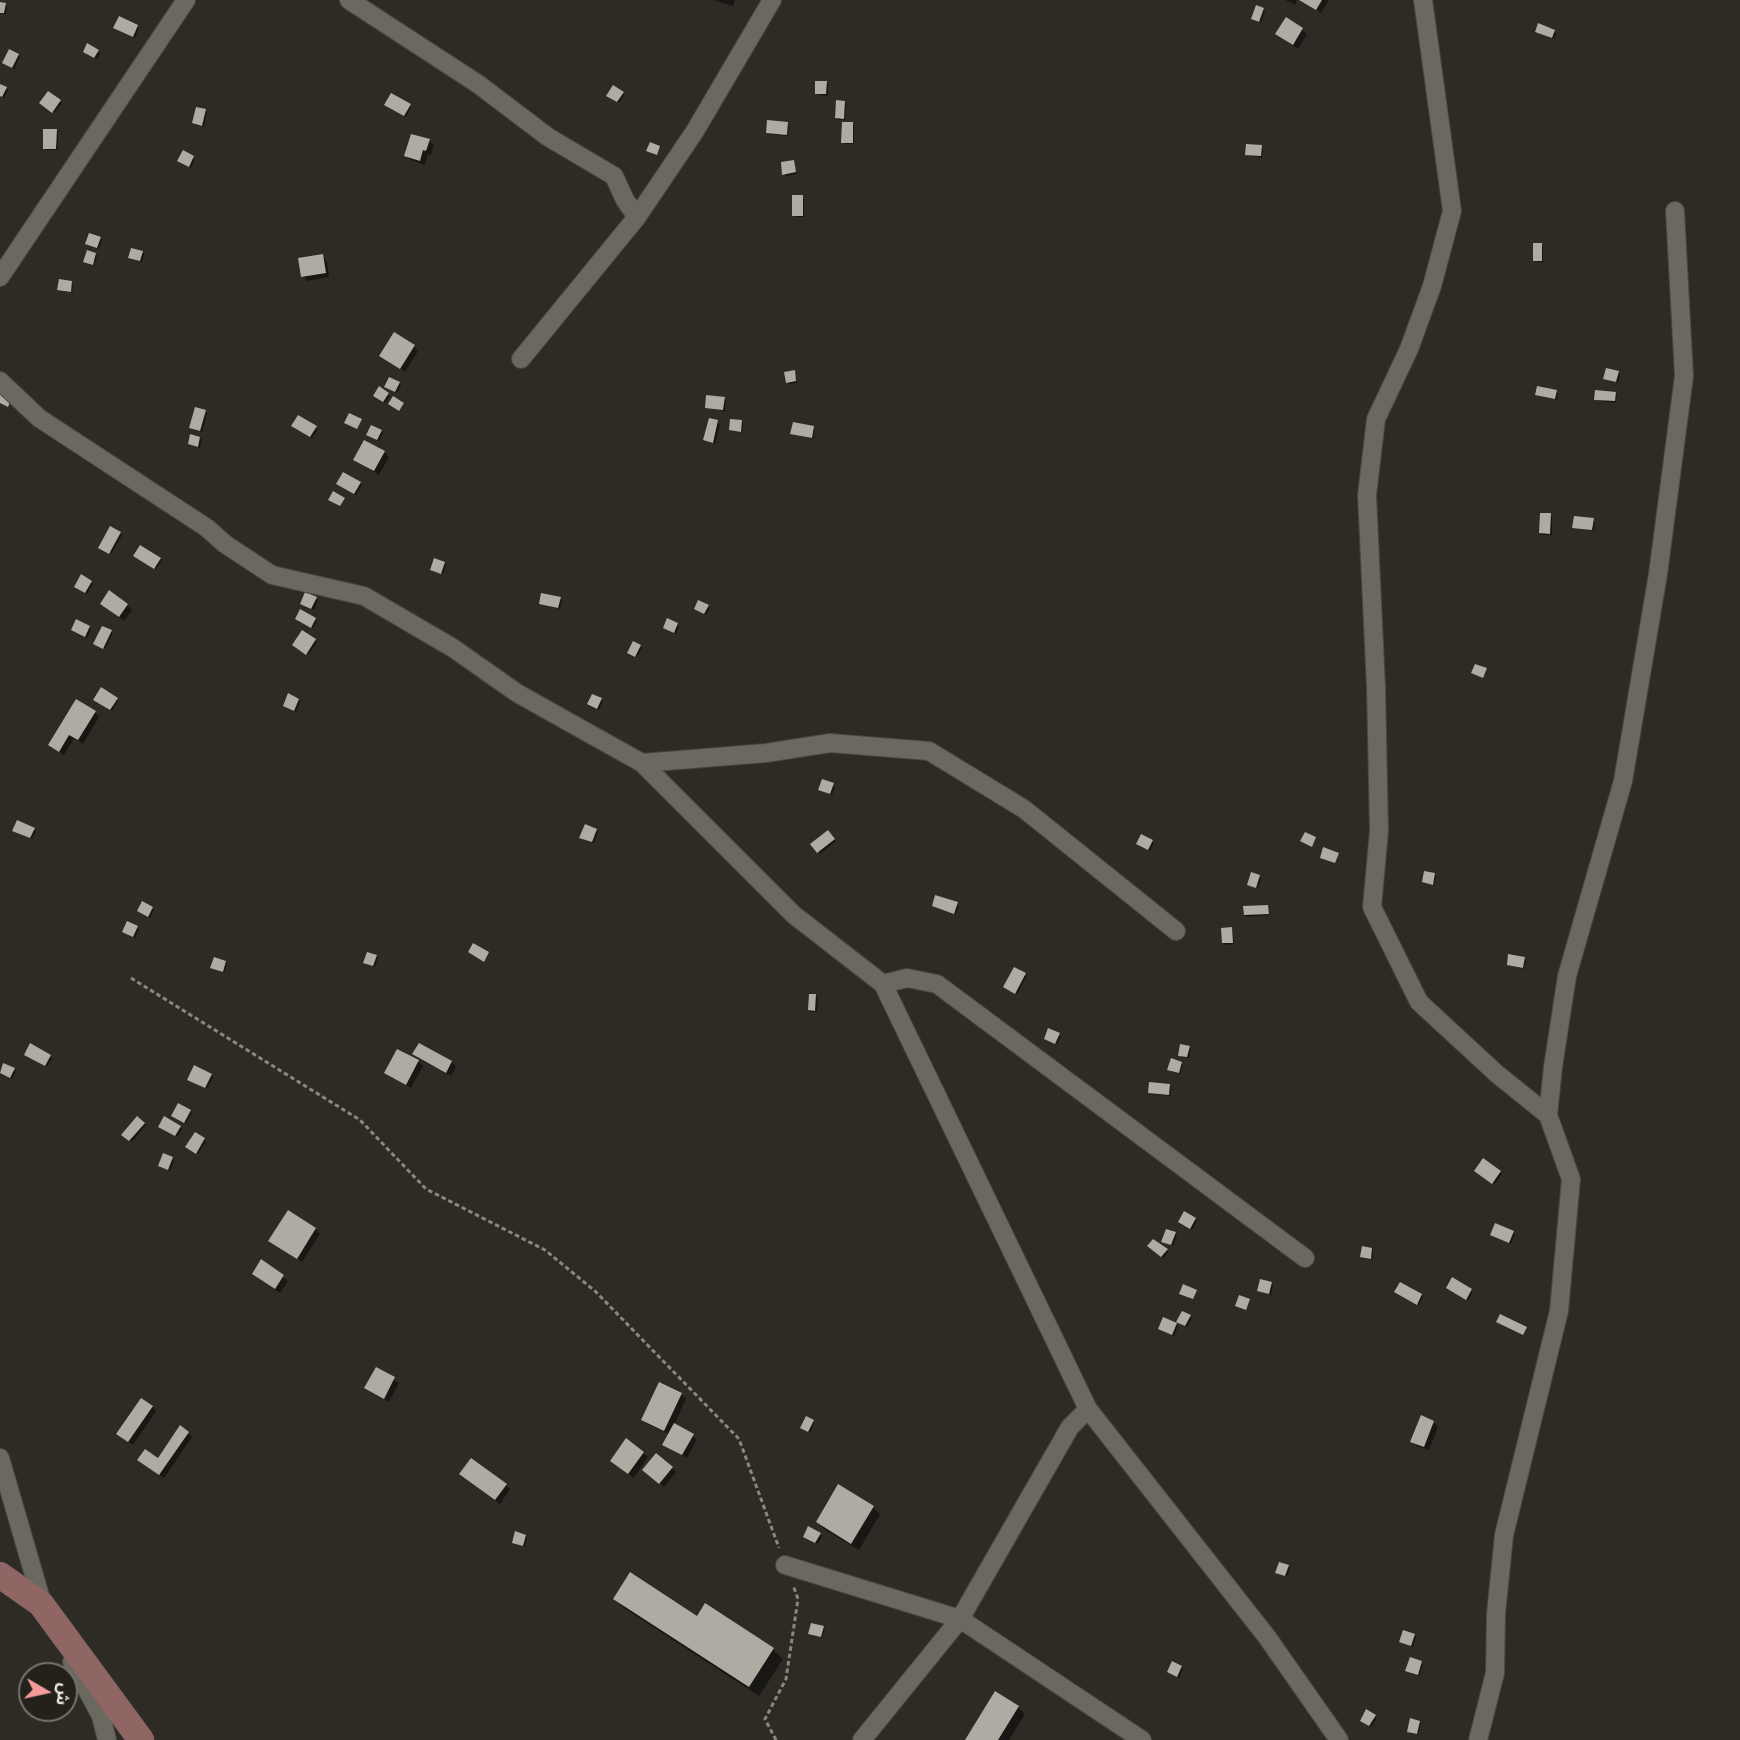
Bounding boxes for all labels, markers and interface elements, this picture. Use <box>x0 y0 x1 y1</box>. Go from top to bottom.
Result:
north arrow <box>18 1662 78 1722</box>
text: ش <box>52 1682 75 1707</box>

